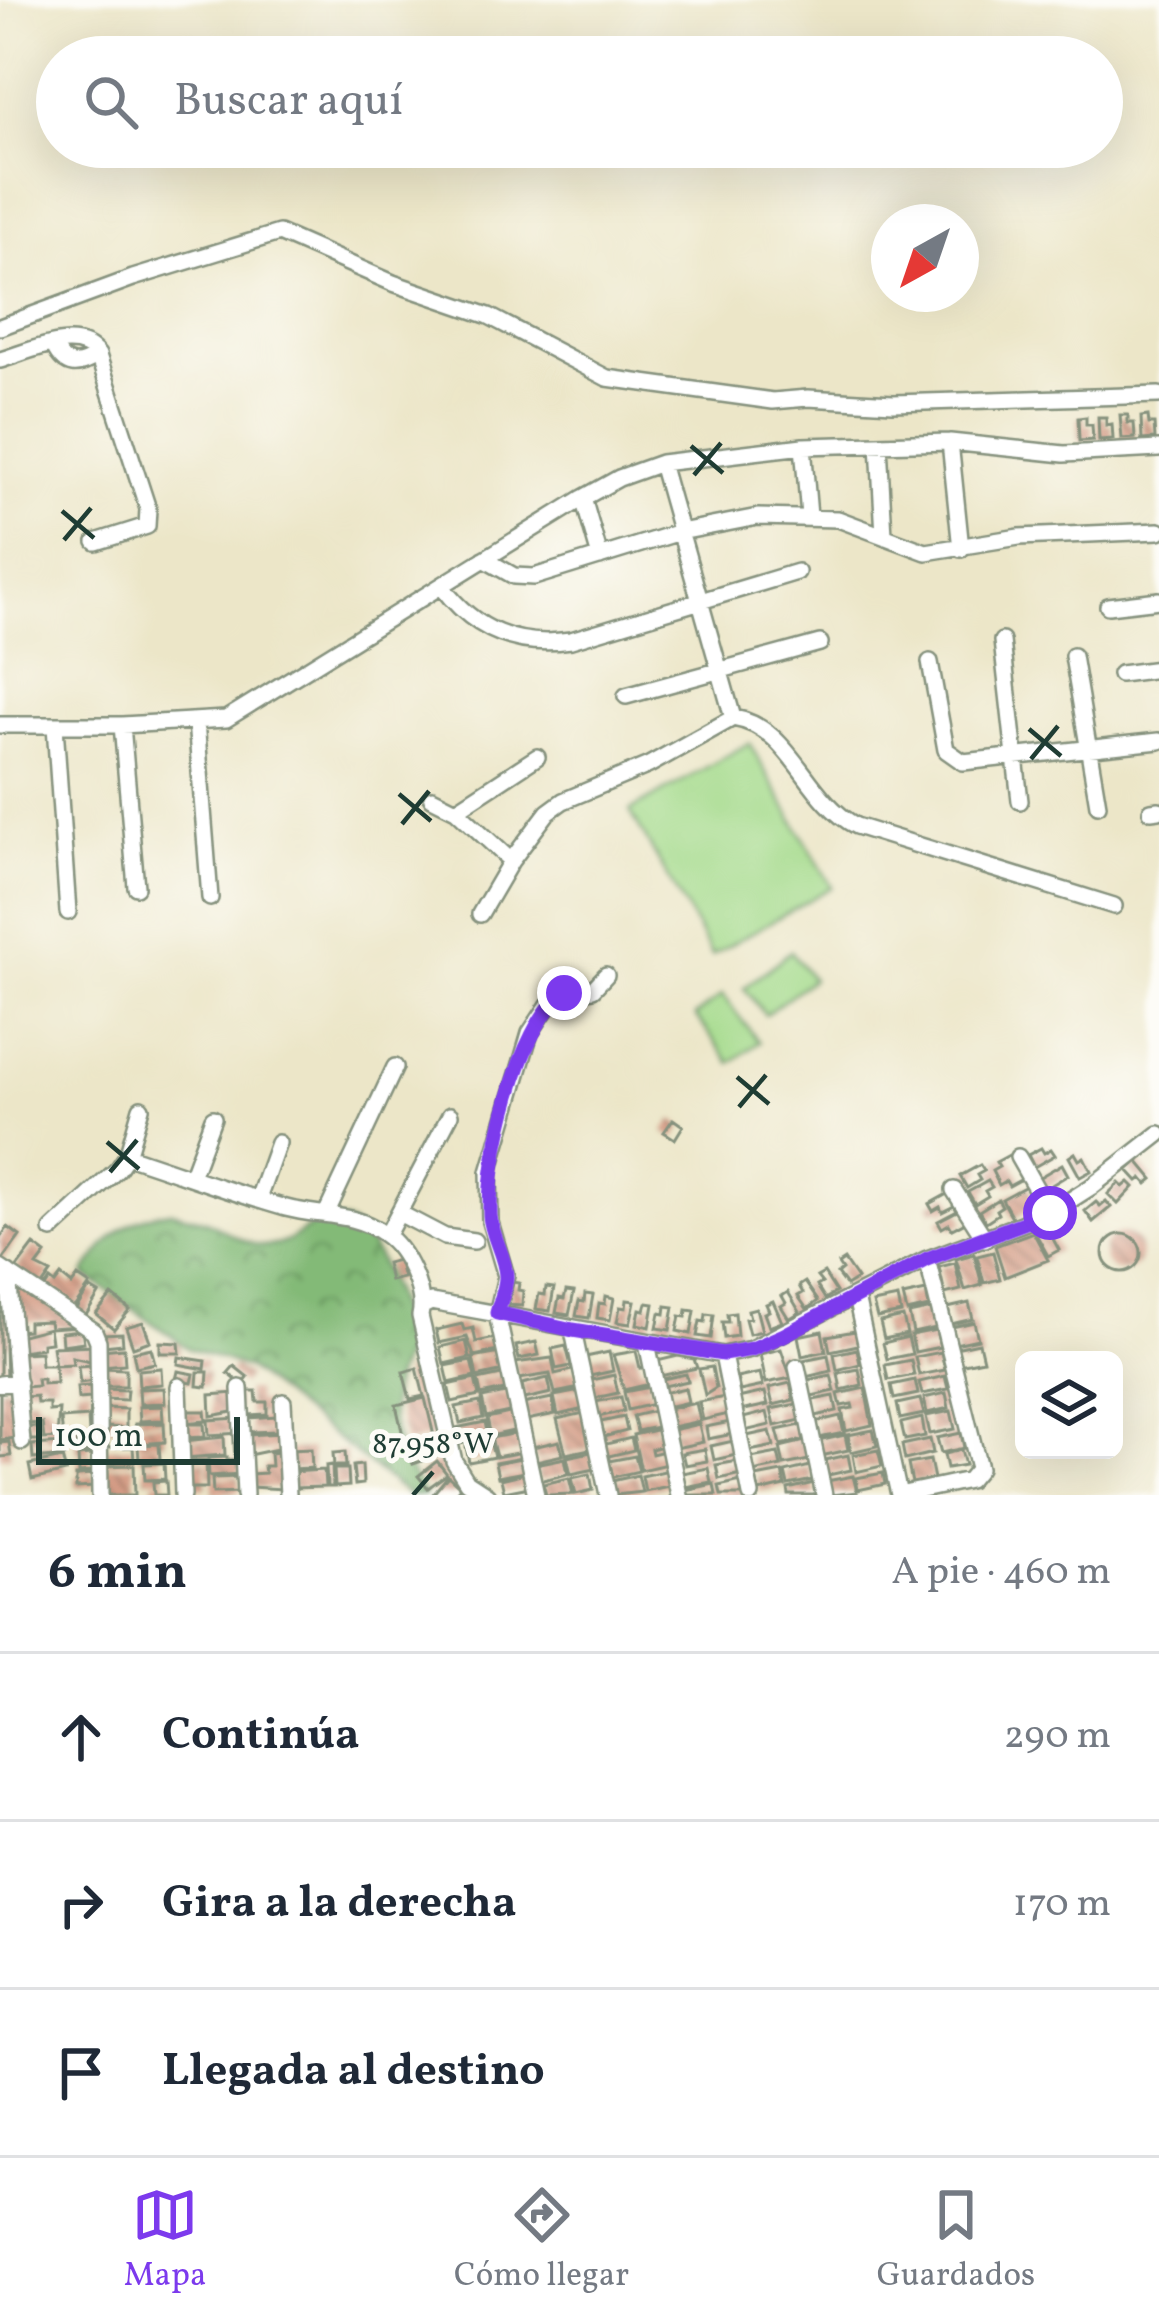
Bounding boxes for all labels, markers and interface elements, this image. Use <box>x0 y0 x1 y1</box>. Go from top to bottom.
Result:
search box <box>36 36 1123 168</box>
icon: search <box>78 69 144 135</box>
text: Buscar aquí <box>174 71 403 134</box>
north arrow <box>871 204 979 312</box>
route end <box>537 966 591 1020</box>
route start <box>1023 1186 1077 1240</box>
map controls <box>1015 1351 1123 1459</box>
button: layers <box>1015 1351 1123 1459</box>
scale bar <box>36 1411 240 1464</box>
text: 100 m <box>54 1415 143 1461</box>
text: 87.958°W <box>372 1424 494 1466</box>
text: 6 min <box>48 1538 187 1609</box>
text: A pie · 460 m <box>892 1546 1111 1600</box>
icon: ahead <box>48 1704 114 1770</box>
text: Continúa <box>162 1705 360 1768</box>
text: 290 m <box>1004 1710 1111 1764</box>
icon: right <box>48 1872 114 1938</box>
text: Gira a la derecha <box>162 1873 517 1936</box>
text: 170 m <box>1013 1878 1111 1932</box>
icon: arrive <box>48 2040 114 2106</box>
text: Llegada al destino <box>162 2041 545 2104</box>
tab: Mapa <box>124 2182 206 2300</box>
tab: Cómo llegar <box>454 2182 629 2300</box>
tab: Guardados <box>877 2182 1035 2300</box>

